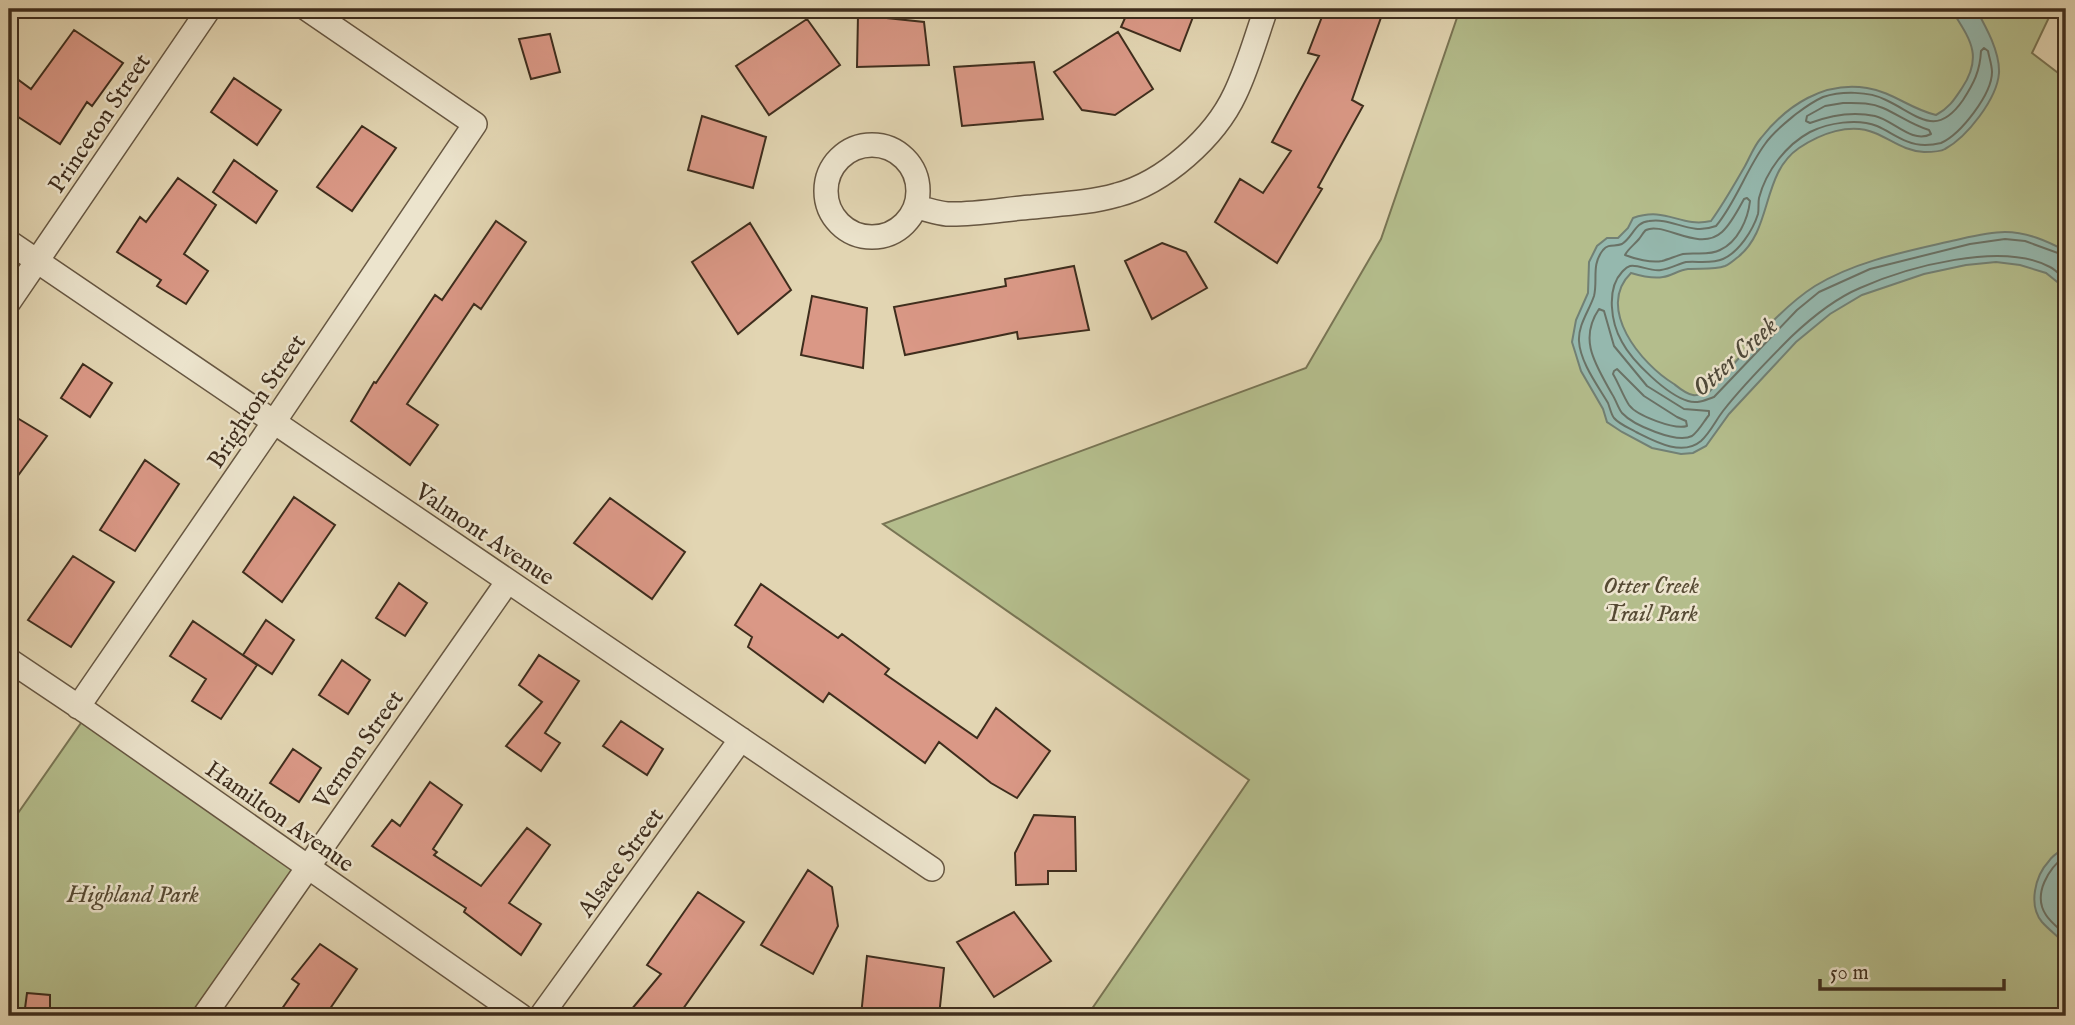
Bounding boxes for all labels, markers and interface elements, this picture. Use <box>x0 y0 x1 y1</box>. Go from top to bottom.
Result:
street label: Princeton Street <box>42 48 158 200</box>
water label: Otter Creek <box>1685 310 1785 404</box>
street label: Brighton Street <box>201 329 314 475</box>
street label: Valmont Avenue <box>408 477 560 593</box>
park label: Otter Creek Trail Park <box>1603 571 1699 630</box>
street label: Vernon Street <box>306 685 411 816</box>
street label: Hamilton Avenue <box>199 754 360 880</box>
street label: Alsace Street <box>571 802 671 924</box>
park label: Highland Park <box>66 880 199 911</box>
scale bar <box>1820 948 2003 992</box>
text: 50 m <box>1830 960 1869 987</box>

